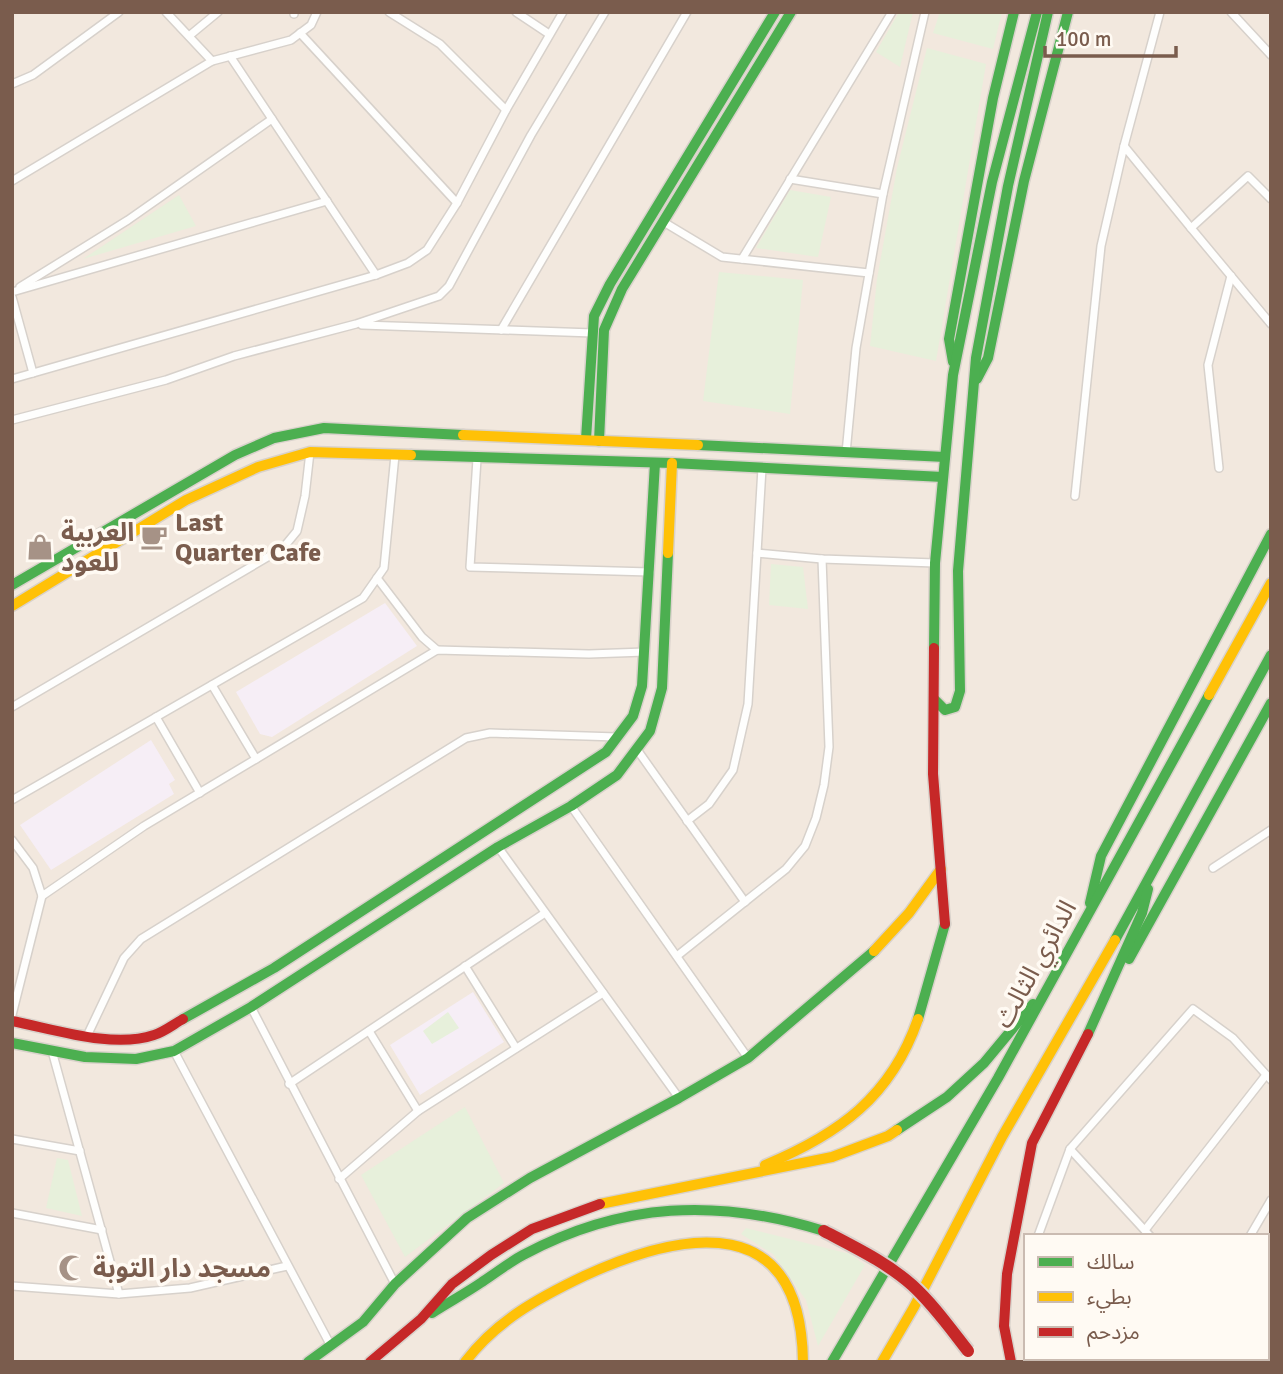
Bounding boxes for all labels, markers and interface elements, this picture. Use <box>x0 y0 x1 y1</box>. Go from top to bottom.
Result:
scale bar <box>1045 14 1176 58</box>
text: 100 m <box>1056 26 1111 52</box>
place label: Last Quarter Cafe <box>175 507 321 569</box>
place label: العربية للعود <box>61 517 134 579</box>
cafe icon: Last Quarter Cafe <box>139 522 169 552</box>
shop icon: العربية للعود <box>25 532 55 562</box>
street label: الدائري الثالث <box>988 895 1087 1035</box>
legend <box>1024 1234 1269 1360</box>
text: سالك <box>1087 1249 1134 1275</box>
mosque icon: مسجد دار التوبة <box>57 1253 87 1283</box>
place label: مسجد دار التوبة <box>93 1253 271 1285</box>
text: بطيء <box>1087 1284 1132 1313</box>
text: مزدحم <box>1087 1319 1140 1347</box>

